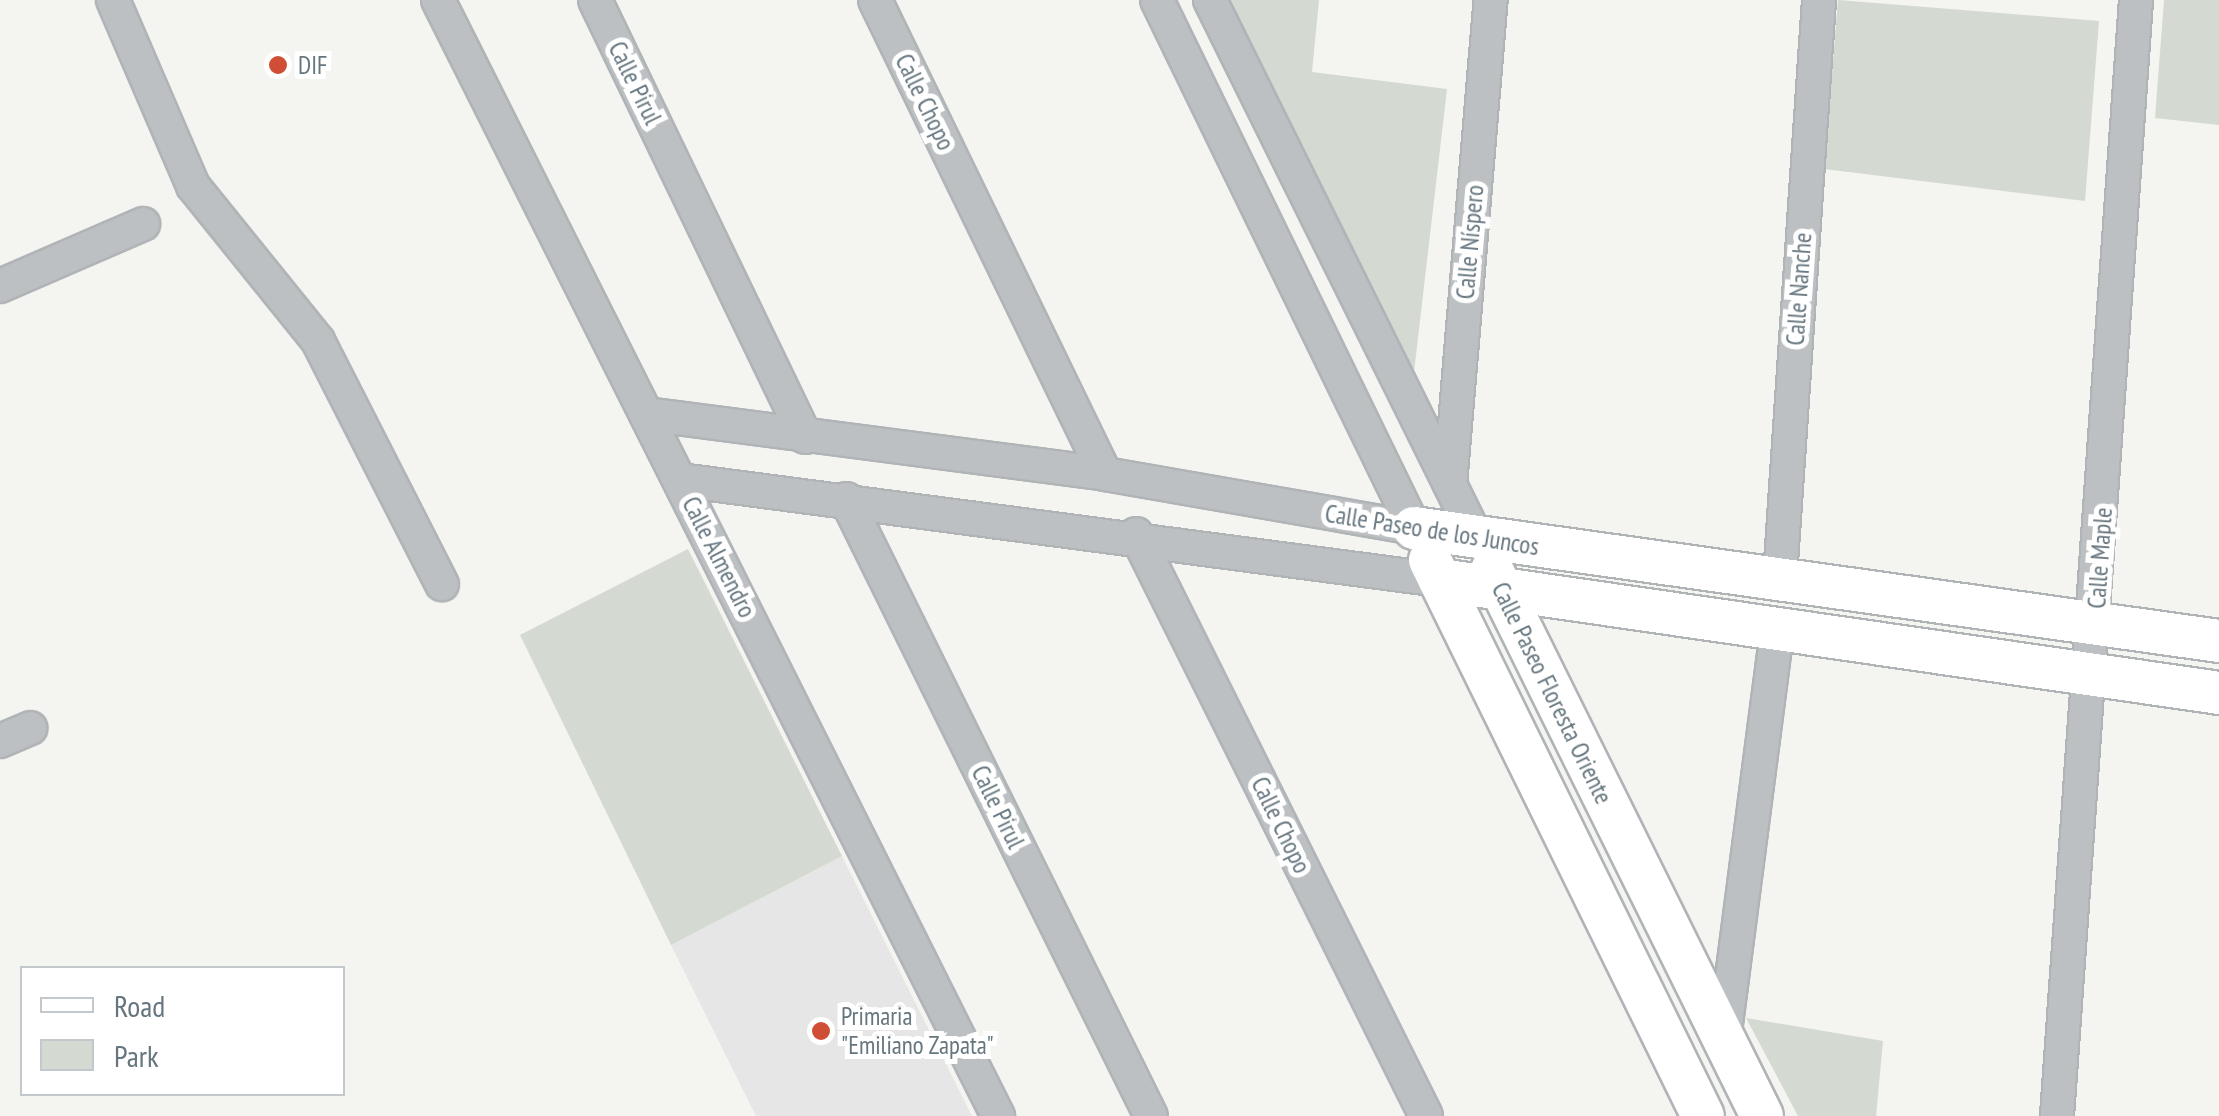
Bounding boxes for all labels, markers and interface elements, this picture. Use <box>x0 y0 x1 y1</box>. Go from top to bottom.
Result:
street label: Calle Pirul <box>602 37 668 129</box>
street label: Calle Chopo <box>889 49 961 155</box>
place label: DIF <box>298 50 327 80</box>
marker: DIF <box>267 54 289 76</box>
street label: Calle Níspero <box>1450 184 1490 300</box>
street label: Calle Nanche <box>1780 232 1818 346</box>
street label: Calle Almendro <box>676 491 762 623</box>
street label: Calle Paseo de los Juncos <box>1323 498 1541 562</box>
street label: Calle Maple <box>2082 506 2118 610</box>
street label: Calle Paseo Floresta Oriente <box>1485 577 1619 809</box>
street label: Calle Pirul <box>965 761 1031 853</box>
street label: Calle Chopo <box>1245 772 1317 878</box>
legend <box>20 966 345 1096</box>
text: Road <box>114 986 165 1025</box>
place label: Primaria "Emiliano Zapata" <box>841 1002 994 1061</box>
marker: Primaria "Emiliano Zapata" <box>810 1020 832 1042</box>
text: Park <box>114 1036 159 1075</box>

